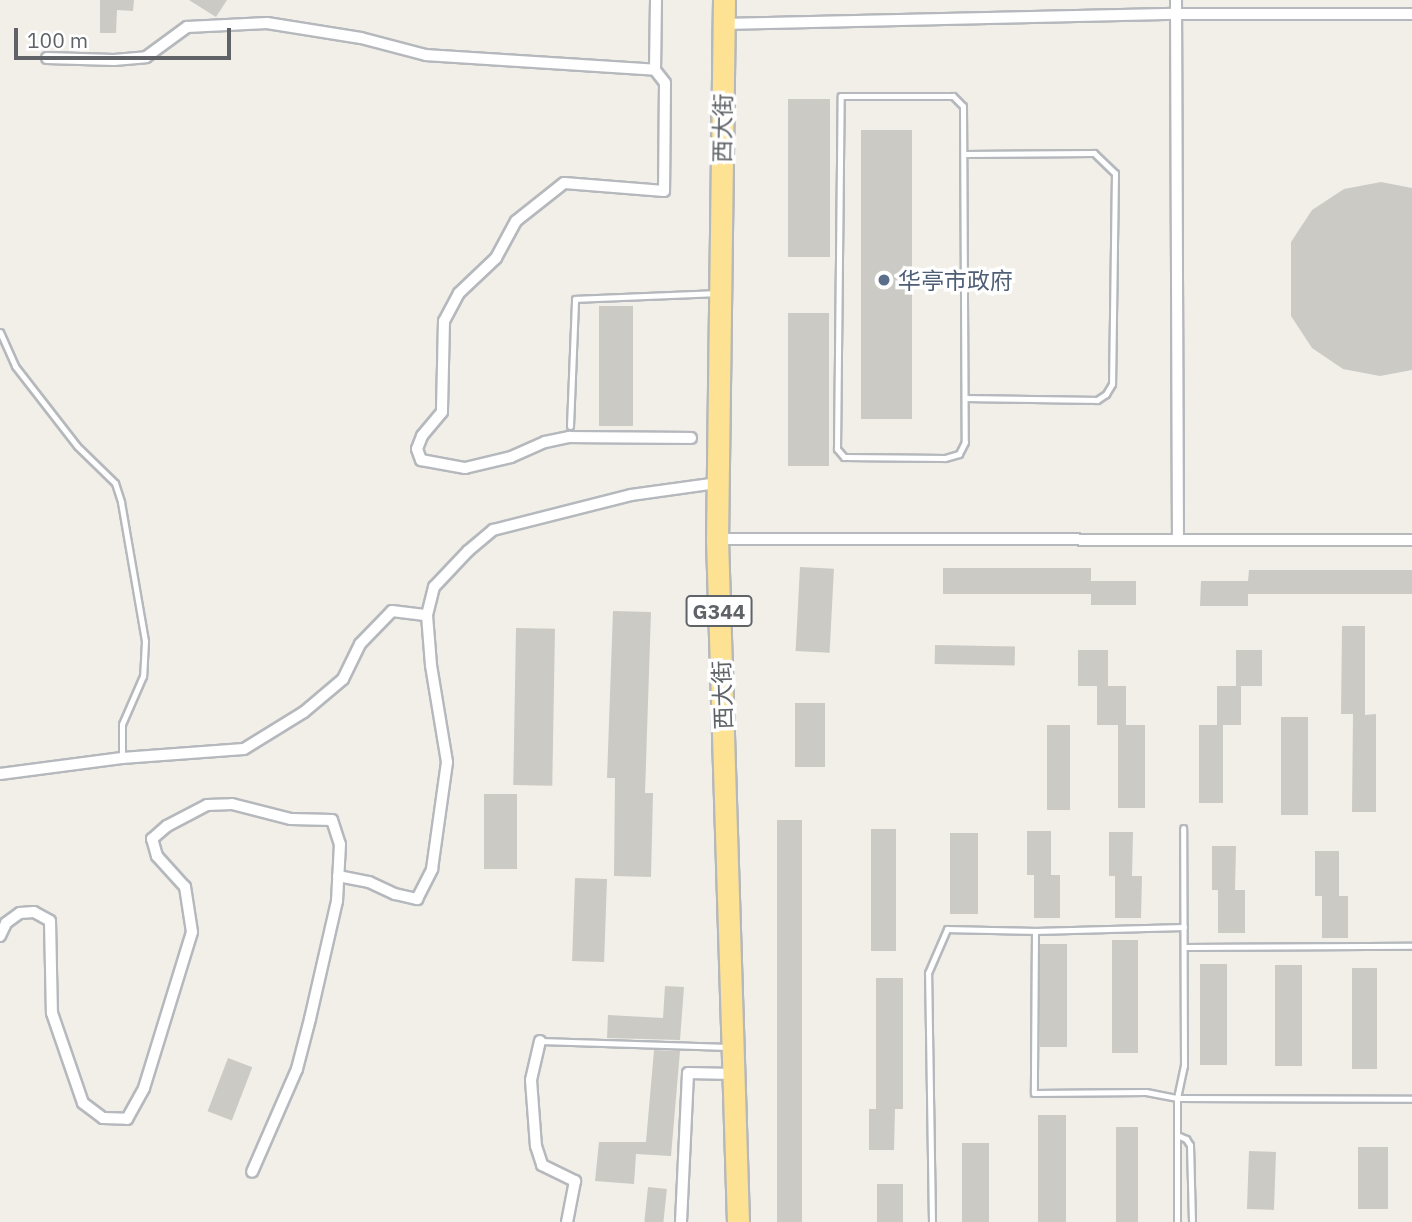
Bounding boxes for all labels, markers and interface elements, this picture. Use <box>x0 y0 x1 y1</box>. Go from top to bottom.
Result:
scale bar <box>18 14 234 58</box>
text: 100 m <box>27 26 88 54</box>
street label: 西大街 <box>708 93 736 163</box>
place label: 华亭市政府 <box>898 266 1013 294</box>
marker: 华亭市政府 <box>876 272 892 288</box>
road number: G344 <box>684 594 754 628</box>
street label: 西大街 <box>707 660 737 730</box>

